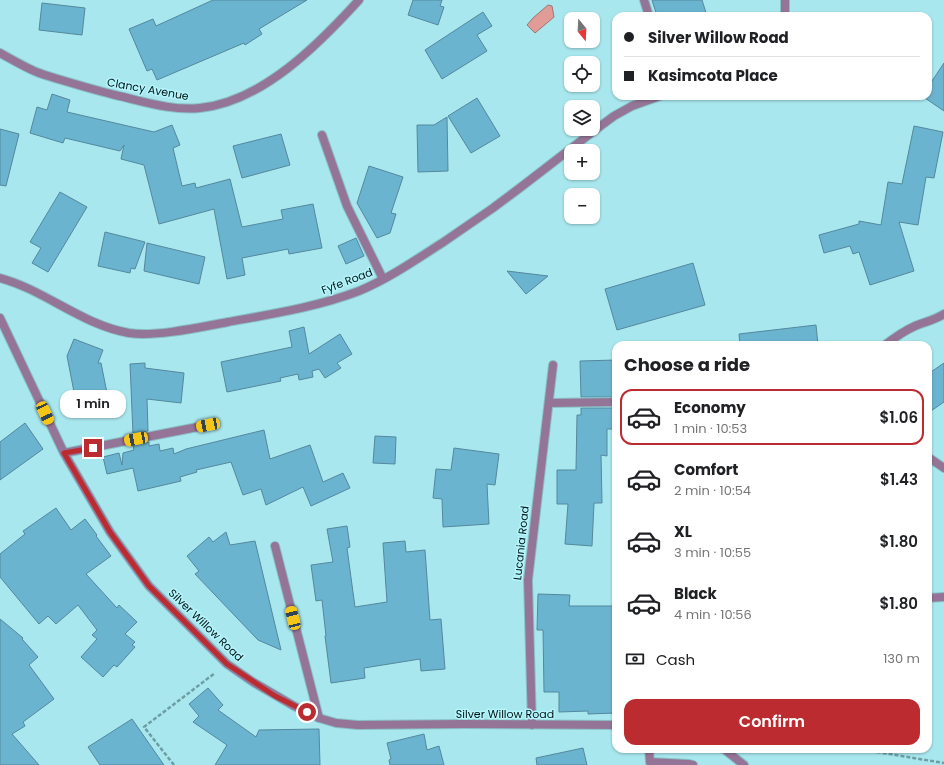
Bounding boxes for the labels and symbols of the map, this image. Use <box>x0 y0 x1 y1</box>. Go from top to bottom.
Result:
north arrow <box>564 12 600 48</box>
street label: Clancy Avenue <box>106 74 190 104</box>
street label: Fyfe Road <box>319 264 375 298</box>
callout: 1 min <box>60 390 126 418</box>
car <box>34 400 56 426</box>
car <box>195 417 221 433</box>
car <box>123 431 149 447</box>
route end <box>84 439 102 457</box>
street label: Lucania Road <box>509 505 533 581</box>
street label: Silver Willow Road <box>165 585 247 665</box>
car <box>284 605 302 631</box>
route start <box>298 703 316 721</box>
street label: Silver Willow Road <box>456 706 554 722</box>

